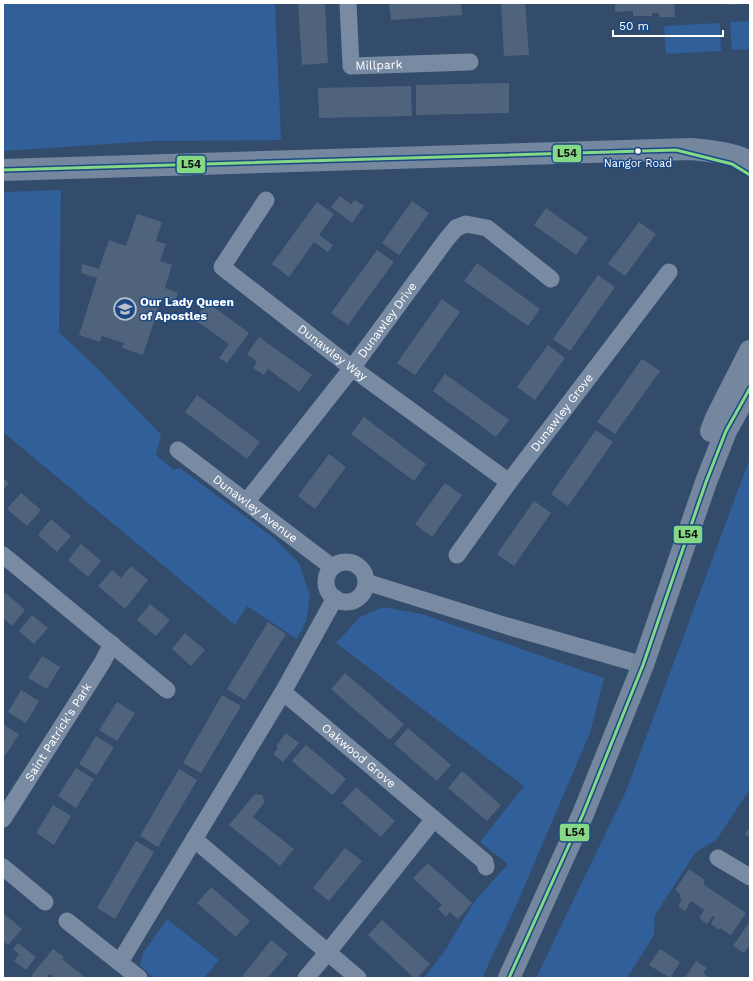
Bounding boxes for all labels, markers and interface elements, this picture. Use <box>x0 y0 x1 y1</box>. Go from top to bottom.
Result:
scale bar <box>613 12 723 38</box>
text: 50 m <box>619 19 649 33</box>
street label: Millpark <box>355 57 403 73</box>
line badge: L54 <box>552 144 582 163</box>
marker: Nangor Road <box>633 146 643 156</box>
text: L54 <box>557 147 577 160</box>
line badge: L54 <box>176 155 206 174</box>
place label: Nangor Road <box>604 157 672 170</box>
text: L54 <box>181 158 201 171</box>
street label: Dunawley Drive <box>355 279 420 361</box>
place label: Our Lady Queen of Apostles <box>140 295 234 323</box>
school or university icon: Our Lady Queen of Apostles <box>112 296 138 322</box>
street label: Dunawley Way <box>295 322 371 384</box>
street label: Dunawley Grove <box>528 371 596 454</box>
street label: Dunawley Avenue <box>210 472 300 545</box>
line badge: L54 <box>673 525 703 544</box>
text: L54 <box>678 528 698 541</box>
street label: Saint Patrick's Park <box>22 680 95 784</box>
street label: Oakwood Grove <box>319 721 399 791</box>
line badge: L54 <box>559 823 590 842</box>
text: L54 <box>565 826 585 839</box>

